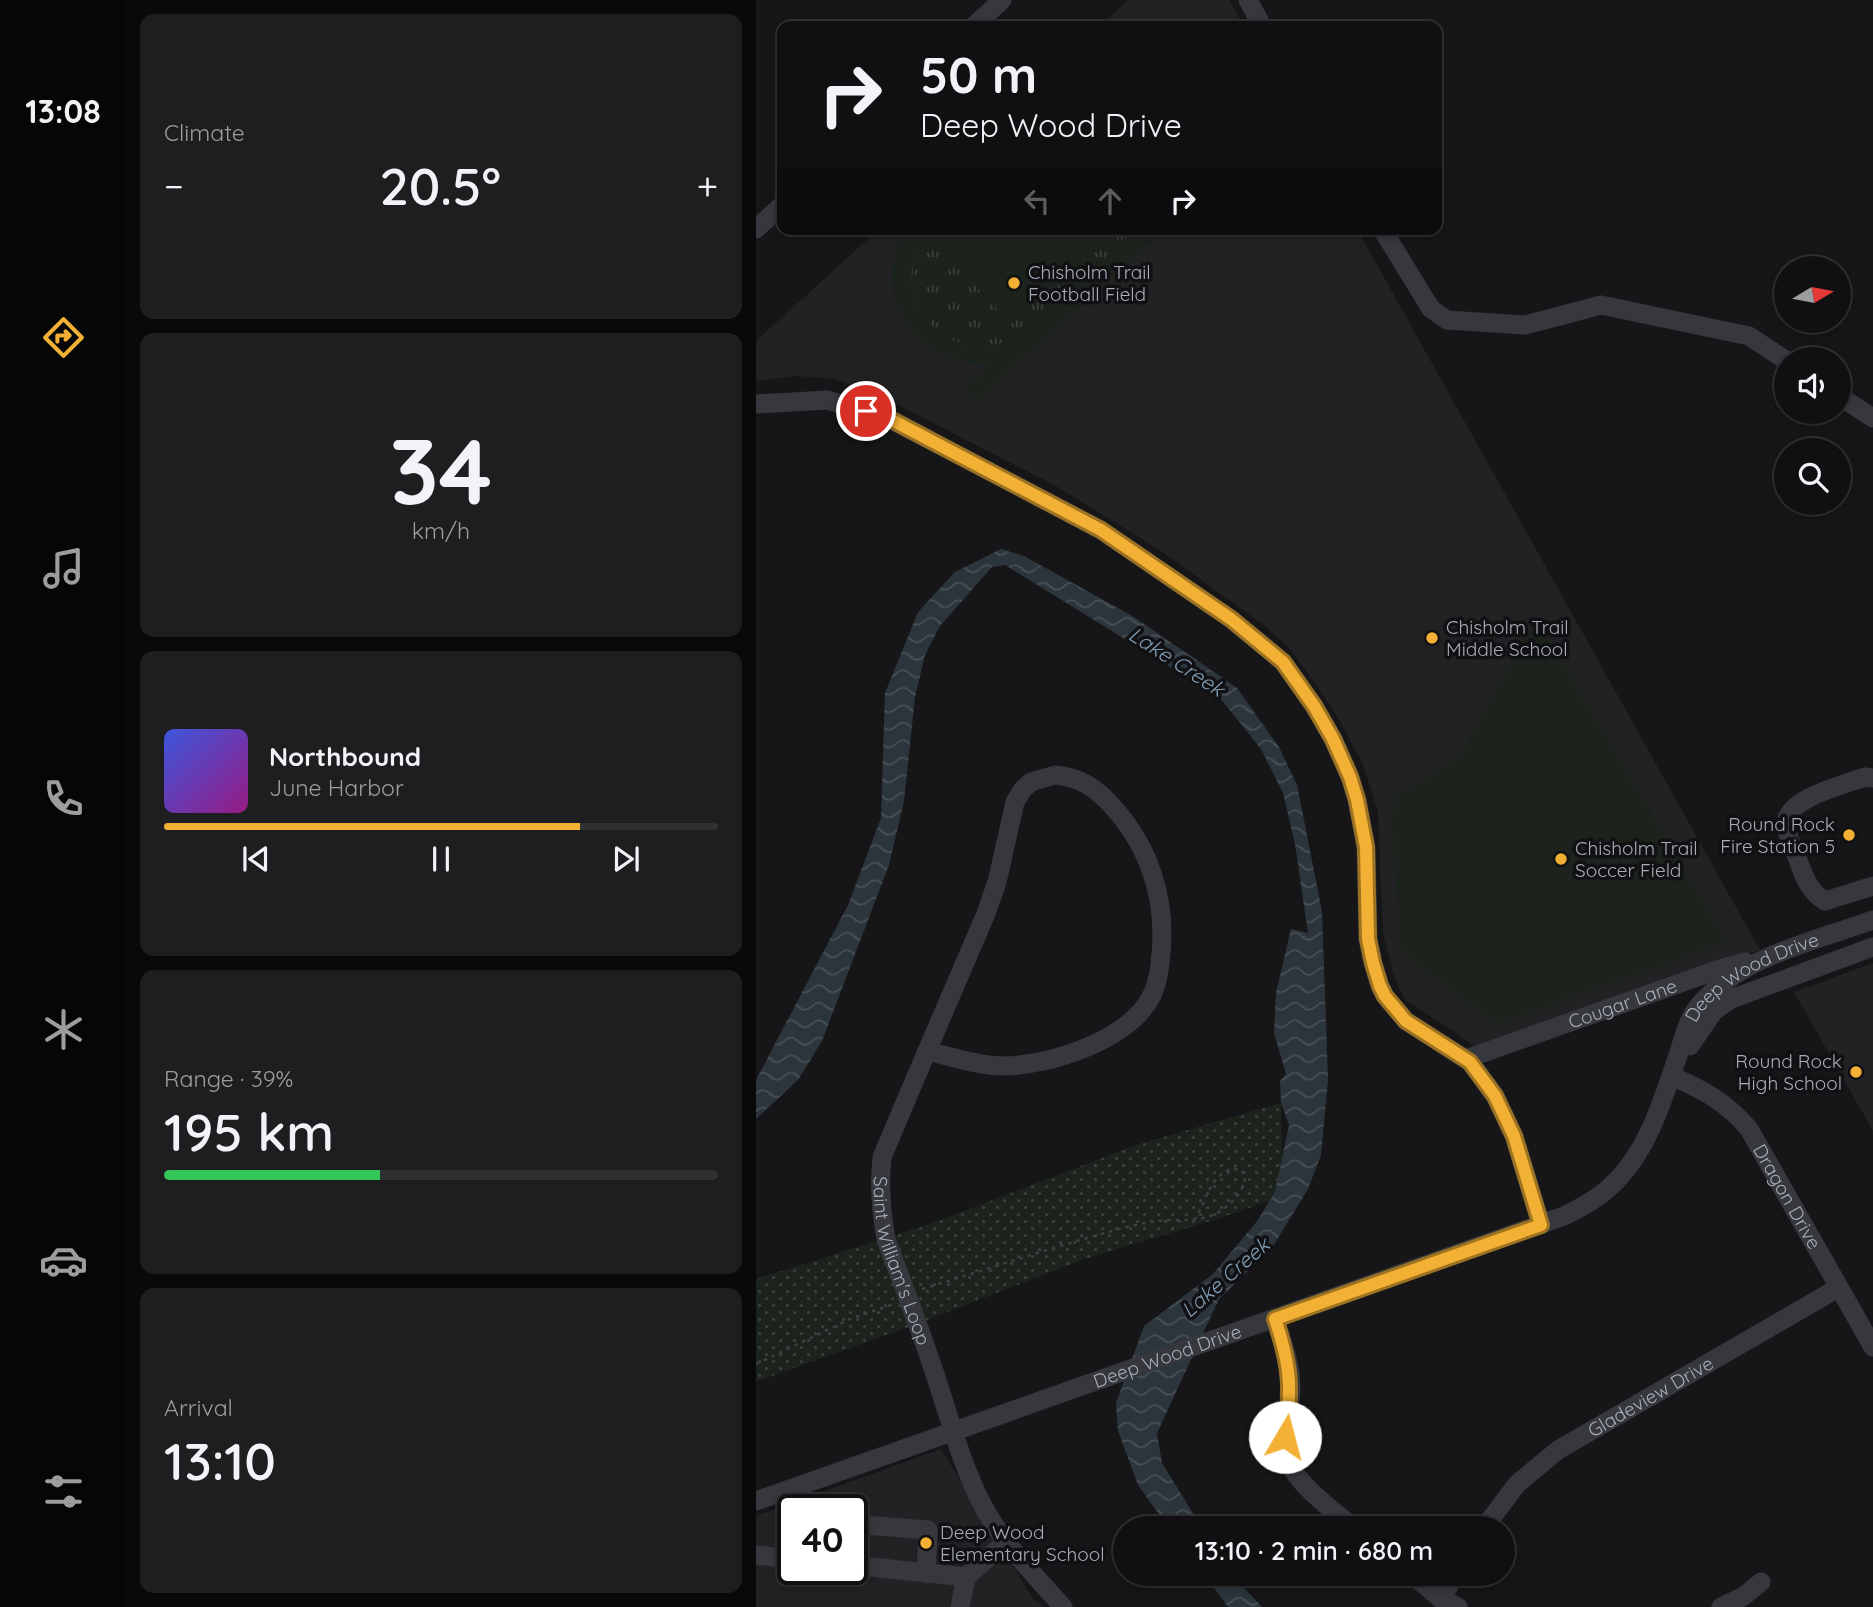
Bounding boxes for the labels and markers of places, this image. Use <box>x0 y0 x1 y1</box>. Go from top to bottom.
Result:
place label: Chisholm Trail Football Field <box>1028 260 1151 306</box>
marker: Chisholm Trail Football Field <box>1006 275 1022 291</box>
pin <box>836 381 896 441</box>
place label: Chisholm Trail Middle School <box>1446 615 1569 661</box>
marker: Chisholm Trail Middle School <box>1424 630 1440 646</box>
place label: Round Rock Fire Station 5 <box>1720 812 1835 858</box>
marker: Round Rock Fire Station 5 <box>1841 827 1857 843</box>
place label: Chisholm Trail Soccer Field <box>1575 836 1698 882</box>
marker: Chisholm Trail Soccer Field <box>1553 851 1569 867</box>
place label: Round Rock High School <box>1735 1049 1842 1095</box>
marker: Round Rock High School <box>1848 1064 1864 1080</box>
place label: Deep Wood Elementary School <box>940 1520 1105 1566</box>
marker: Deep Wood Elementary School <box>918 1535 934 1551</box>

